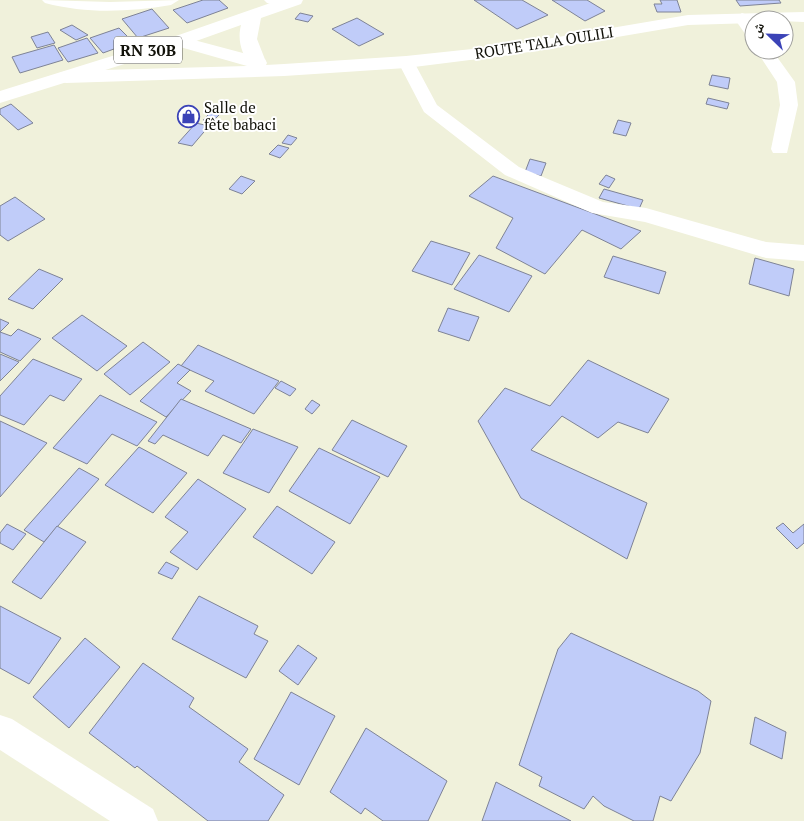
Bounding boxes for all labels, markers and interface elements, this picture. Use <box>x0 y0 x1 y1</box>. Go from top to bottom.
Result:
north arrow <box>744 10 794 60</box>
text: ش <box>745 19 768 40</box>
street label: ROUTE TALA OULILI <box>473 21 615 63</box>
road number: RN 30B <box>114 36 182 64</box>
place label: Salle de fête babaci <box>204 97 276 134</box>
shop icon: Salle de fête babaci <box>176 104 200 128</box>

